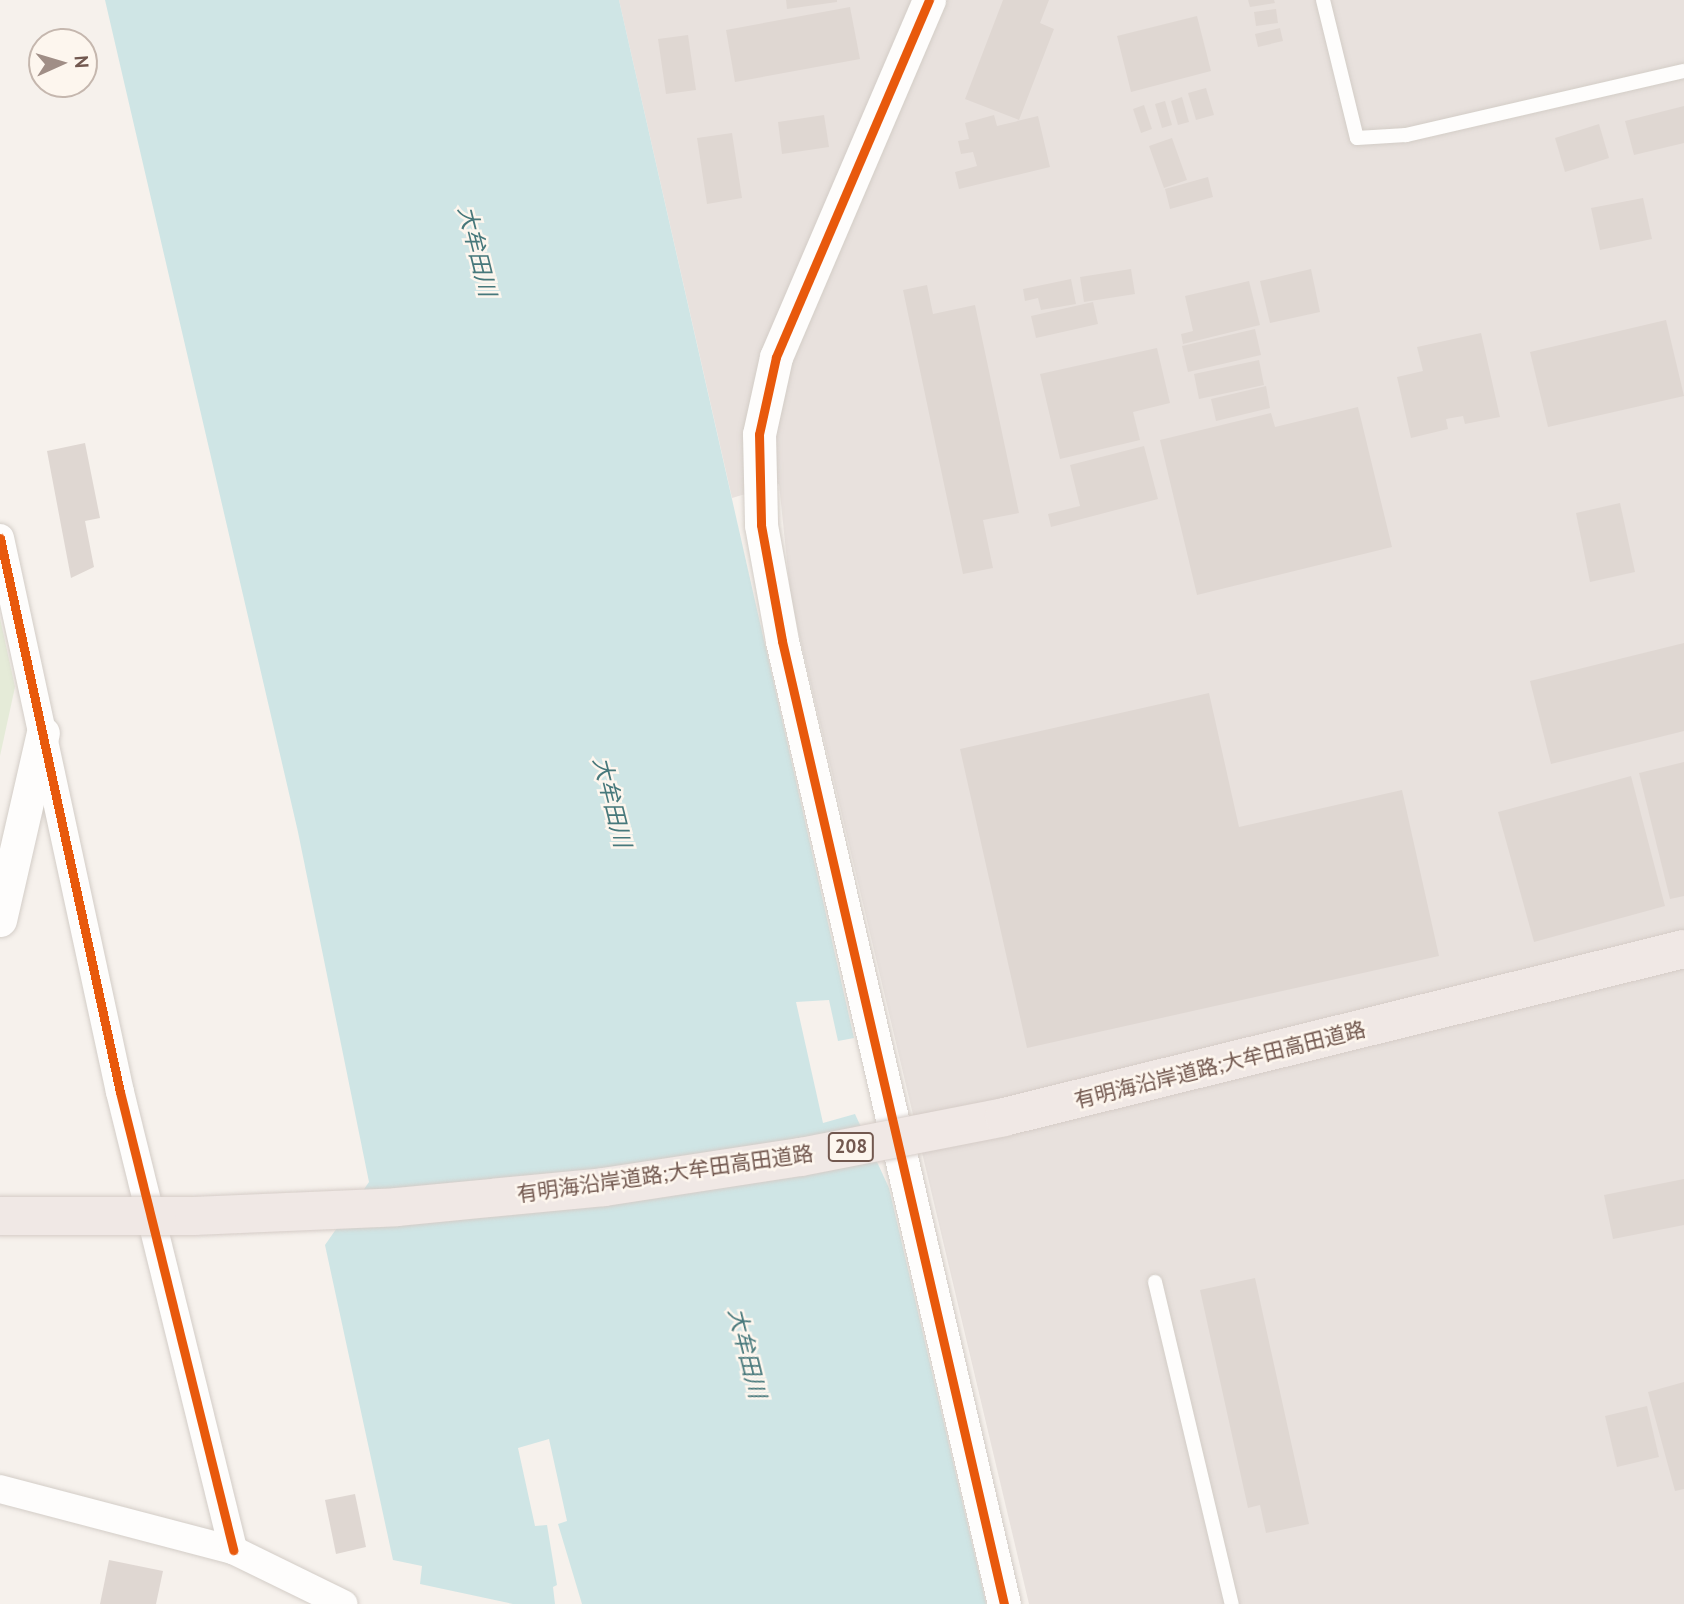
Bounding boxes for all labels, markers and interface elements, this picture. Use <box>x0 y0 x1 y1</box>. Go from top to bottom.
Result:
north arrow <box>28 28 98 98</box>
text: N <box>70 55 94 69</box>
water label: 大牟田川 <box>452 203 502 299</box>
water label: 大牟田川 <box>587 754 637 850</box>
street label: 有明海沿岸道路;大牟田高田道路 <box>1072 1017 1368 1113</box>
road number: 208 <box>826 1132 876 1162</box>
street label: 有明海沿岸道路;大牟田高田道路 <box>515 1141 815 1207</box>
water label: 大牟田川 <box>722 1305 772 1401</box>

